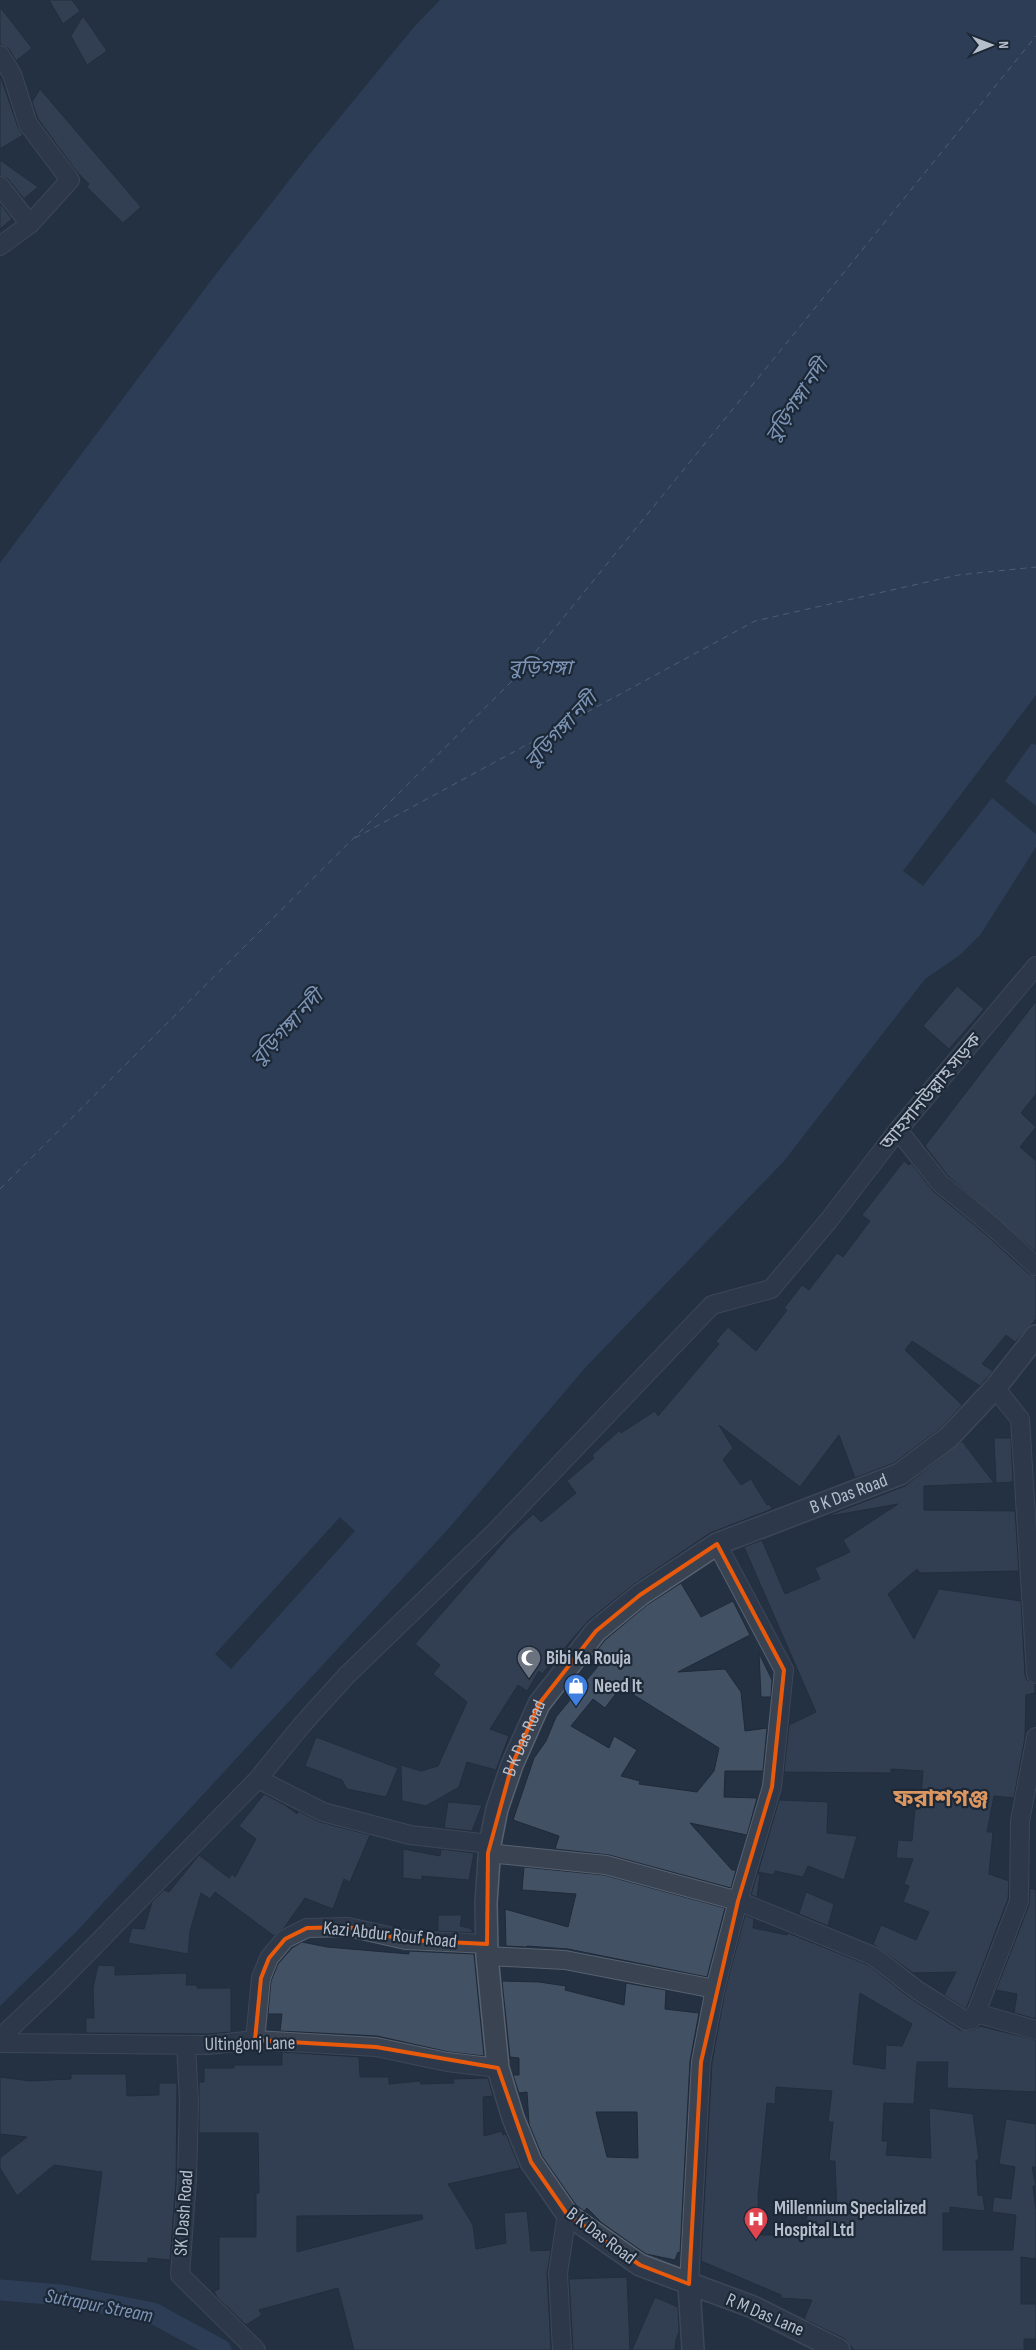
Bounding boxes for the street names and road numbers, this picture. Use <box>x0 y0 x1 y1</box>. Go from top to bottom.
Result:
street label: আহসানউল্লাহ সড়ক <box>874 1028 987 1156</box>
street label: B K Das Road <box>806 1468 891 1519</box>
street label: B K Das Road <box>497 1696 551 1779</box>
street label: Kazi Abdur Rouf Road <box>322 1917 458 1953</box>
street label: Ultingonj Lane <box>205 2032 295 2056</box>
street label: SK Dash Road <box>170 2169 198 2257</box>
street label: B K Das Road <box>562 2202 640 2270</box>
street label: R M Das Lane <box>722 2288 808 2342</box>

